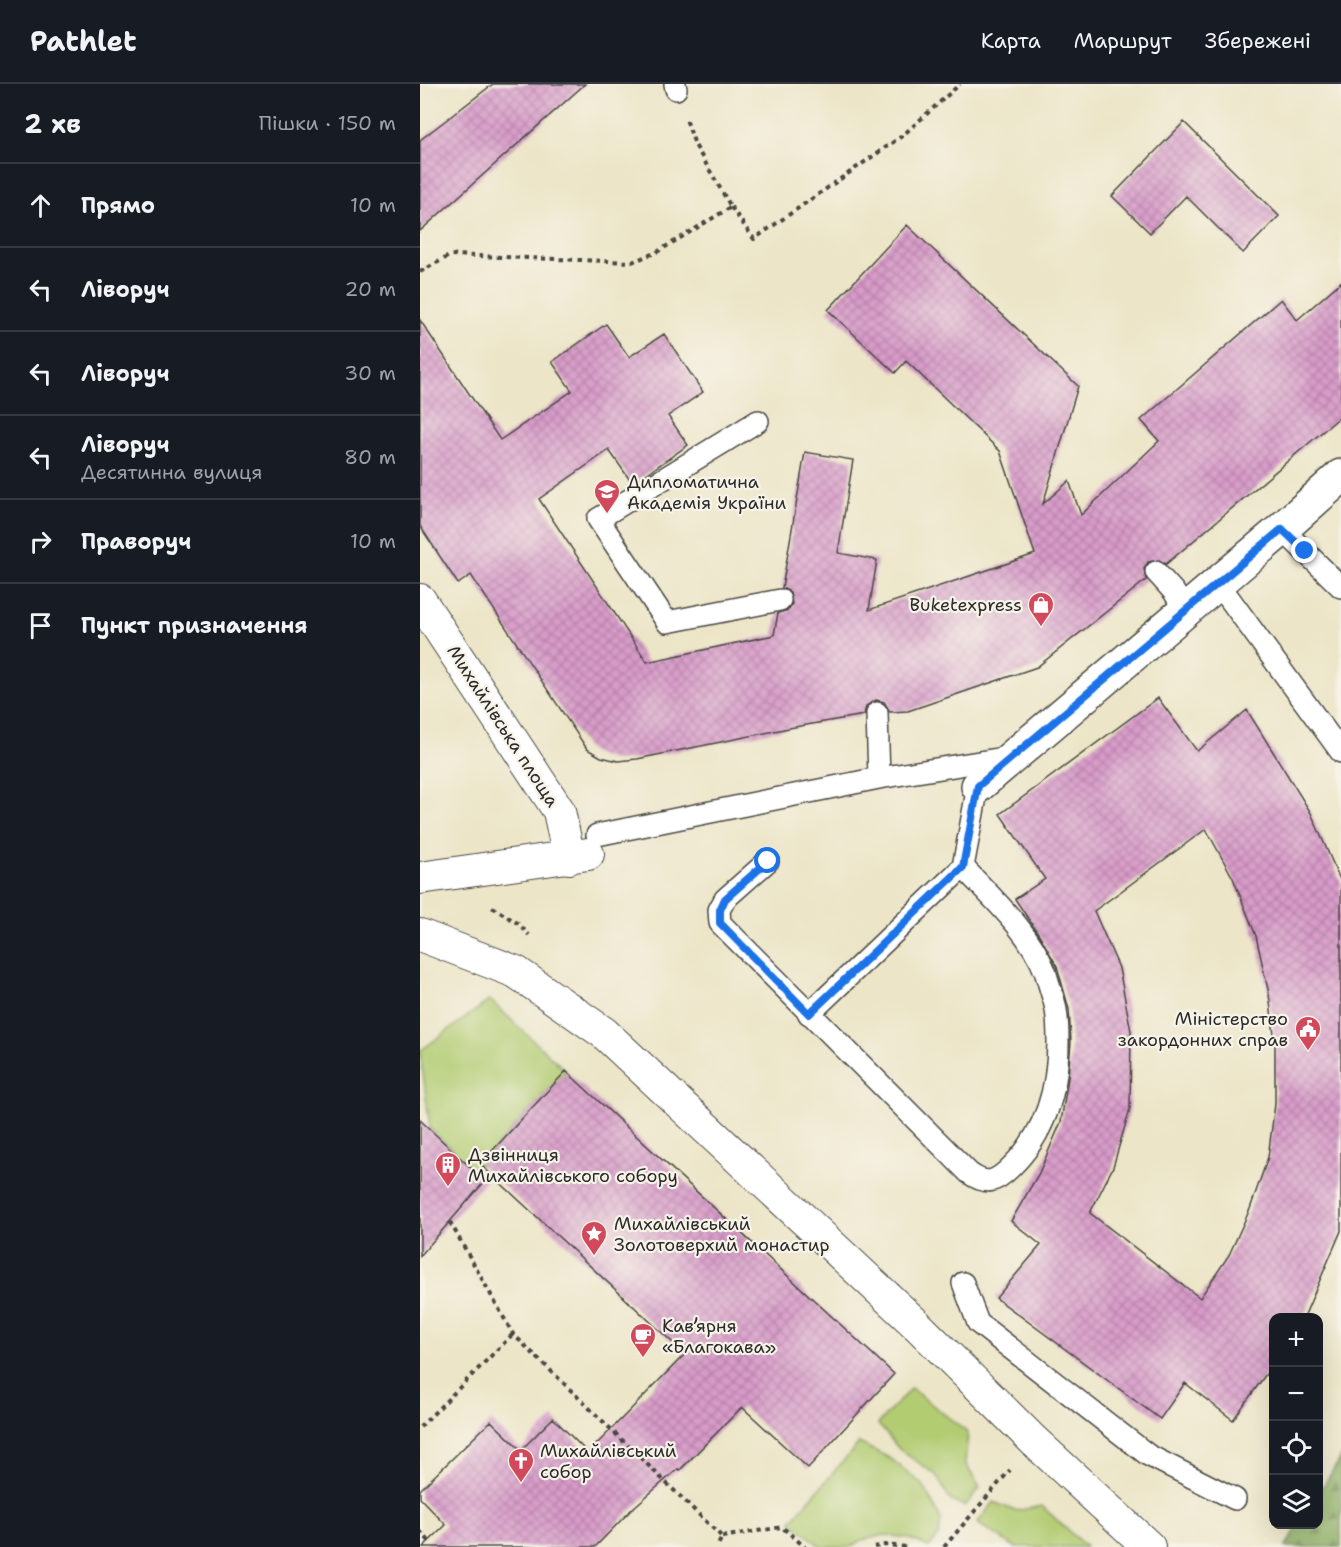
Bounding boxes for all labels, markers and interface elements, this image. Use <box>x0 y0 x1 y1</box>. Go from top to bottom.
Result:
text: Pathlet <box>30 22 137 60</box>
text: Карта <box>981 27 1041 55</box>
text: Маршрут <box>1074 27 1172 55</box>
text: Збережені <box>1205 27 1311 55</box>
text: 2 хв <box>24 106 81 141</box>
text: Пішки · 150 m <box>259 110 396 136</box>
icon: ahead <box>24 189 57 222</box>
text: Прямо <box>81 191 155 220</box>
text: 10 m <box>350 192 396 218</box>
icon: left <box>24 273 57 306</box>
text: Ліворуч <box>81 275 169 304</box>
text: 20 m <box>345 276 396 302</box>
icon: left <box>24 357 57 390</box>
text: Ліворуч <box>81 359 169 388</box>
text: 30 m <box>344 360 396 386</box>
text: Ліворуч <box>81 430 169 459</box>
icon: left <box>24 441 57 474</box>
text: 80 m <box>344 444 396 470</box>
text: Десятинна вулиця <box>81 459 262 485</box>
place label: Дипломатична Академія України <box>627 470 786 515</box>
school or university icon: Дипломатична Академія України <box>592 477 622 515</box>
icon: right <box>24 525 57 558</box>
text: Праворуч <box>81 527 191 556</box>
text: 10 m <box>350 528 396 554</box>
route end <box>1291 537 1317 563</box>
shop icon: Buketexpress <box>1026 590 1056 628</box>
place label: Buketexpress <box>910 593 1022 617</box>
icon: arrive <box>24 609 57 642</box>
text: Пункт призначення <box>81 611 308 640</box>
street label: Михайлівська площа <box>442 640 564 812</box>
route start <box>754 847 780 873</box>
place label: Міністерство закордонних справ <box>1118 1007 1288 1052</box>
public building icon: Міністерство закордонних справ <box>1293 1014 1323 1052</box>
place label: Дзвінниця Михайлівського собору <box>468 1143 678 1188</box>
building icon: Дзвінниця Михайлівського собору <box>433 1150 463 1188</box>
place label: Михайлівський Золотоверхий монастир <box>614 1212 830 1257</box>
place icon: Михайлівський Золотоверхий монастир <box>579 1219 609 1257</box>
map controls <box>1269 1313 1323 1529</box>
button: + <box>1269 1313 1323 1367</box>
place label: Кав’ярня «Благокава» <box>662 1314 776 1359</box>
cafe icon: Кав’ярня «Благокава» <box>628 1321 658 1359</box>
button: − <box>1269 1367 1323 1421</box>
button: locate <box>1269 1421 1323 1475</box>
place label: Михайлівський собор <box>540 1439 677 1484</box>
church icon: Михайлівський собор <box>506 1446 536 1484</box>
button: layers <box>1269 1475 1323 1529</box>

